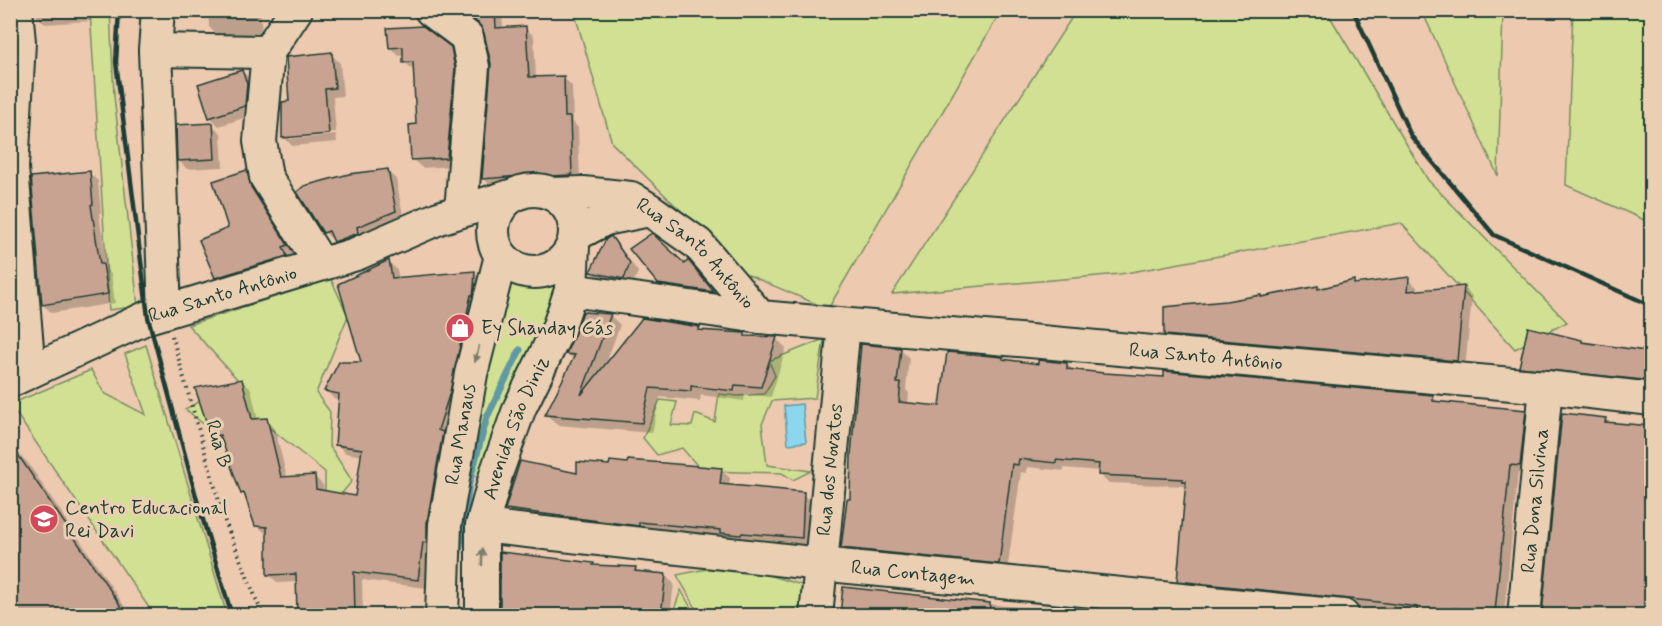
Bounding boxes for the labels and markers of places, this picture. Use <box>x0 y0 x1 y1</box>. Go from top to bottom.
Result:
shop icon: Ey Shanday Gás <box>444 312 476 344</box>
place label: Ey Shanday Gás <box>481 315 613 342</box>
place label: Centro Educacional Rei Davi <box>65 495 228 545</box>
school or university icon: Centro Educacional Rei Davi <box>28 503 60 535</box>

